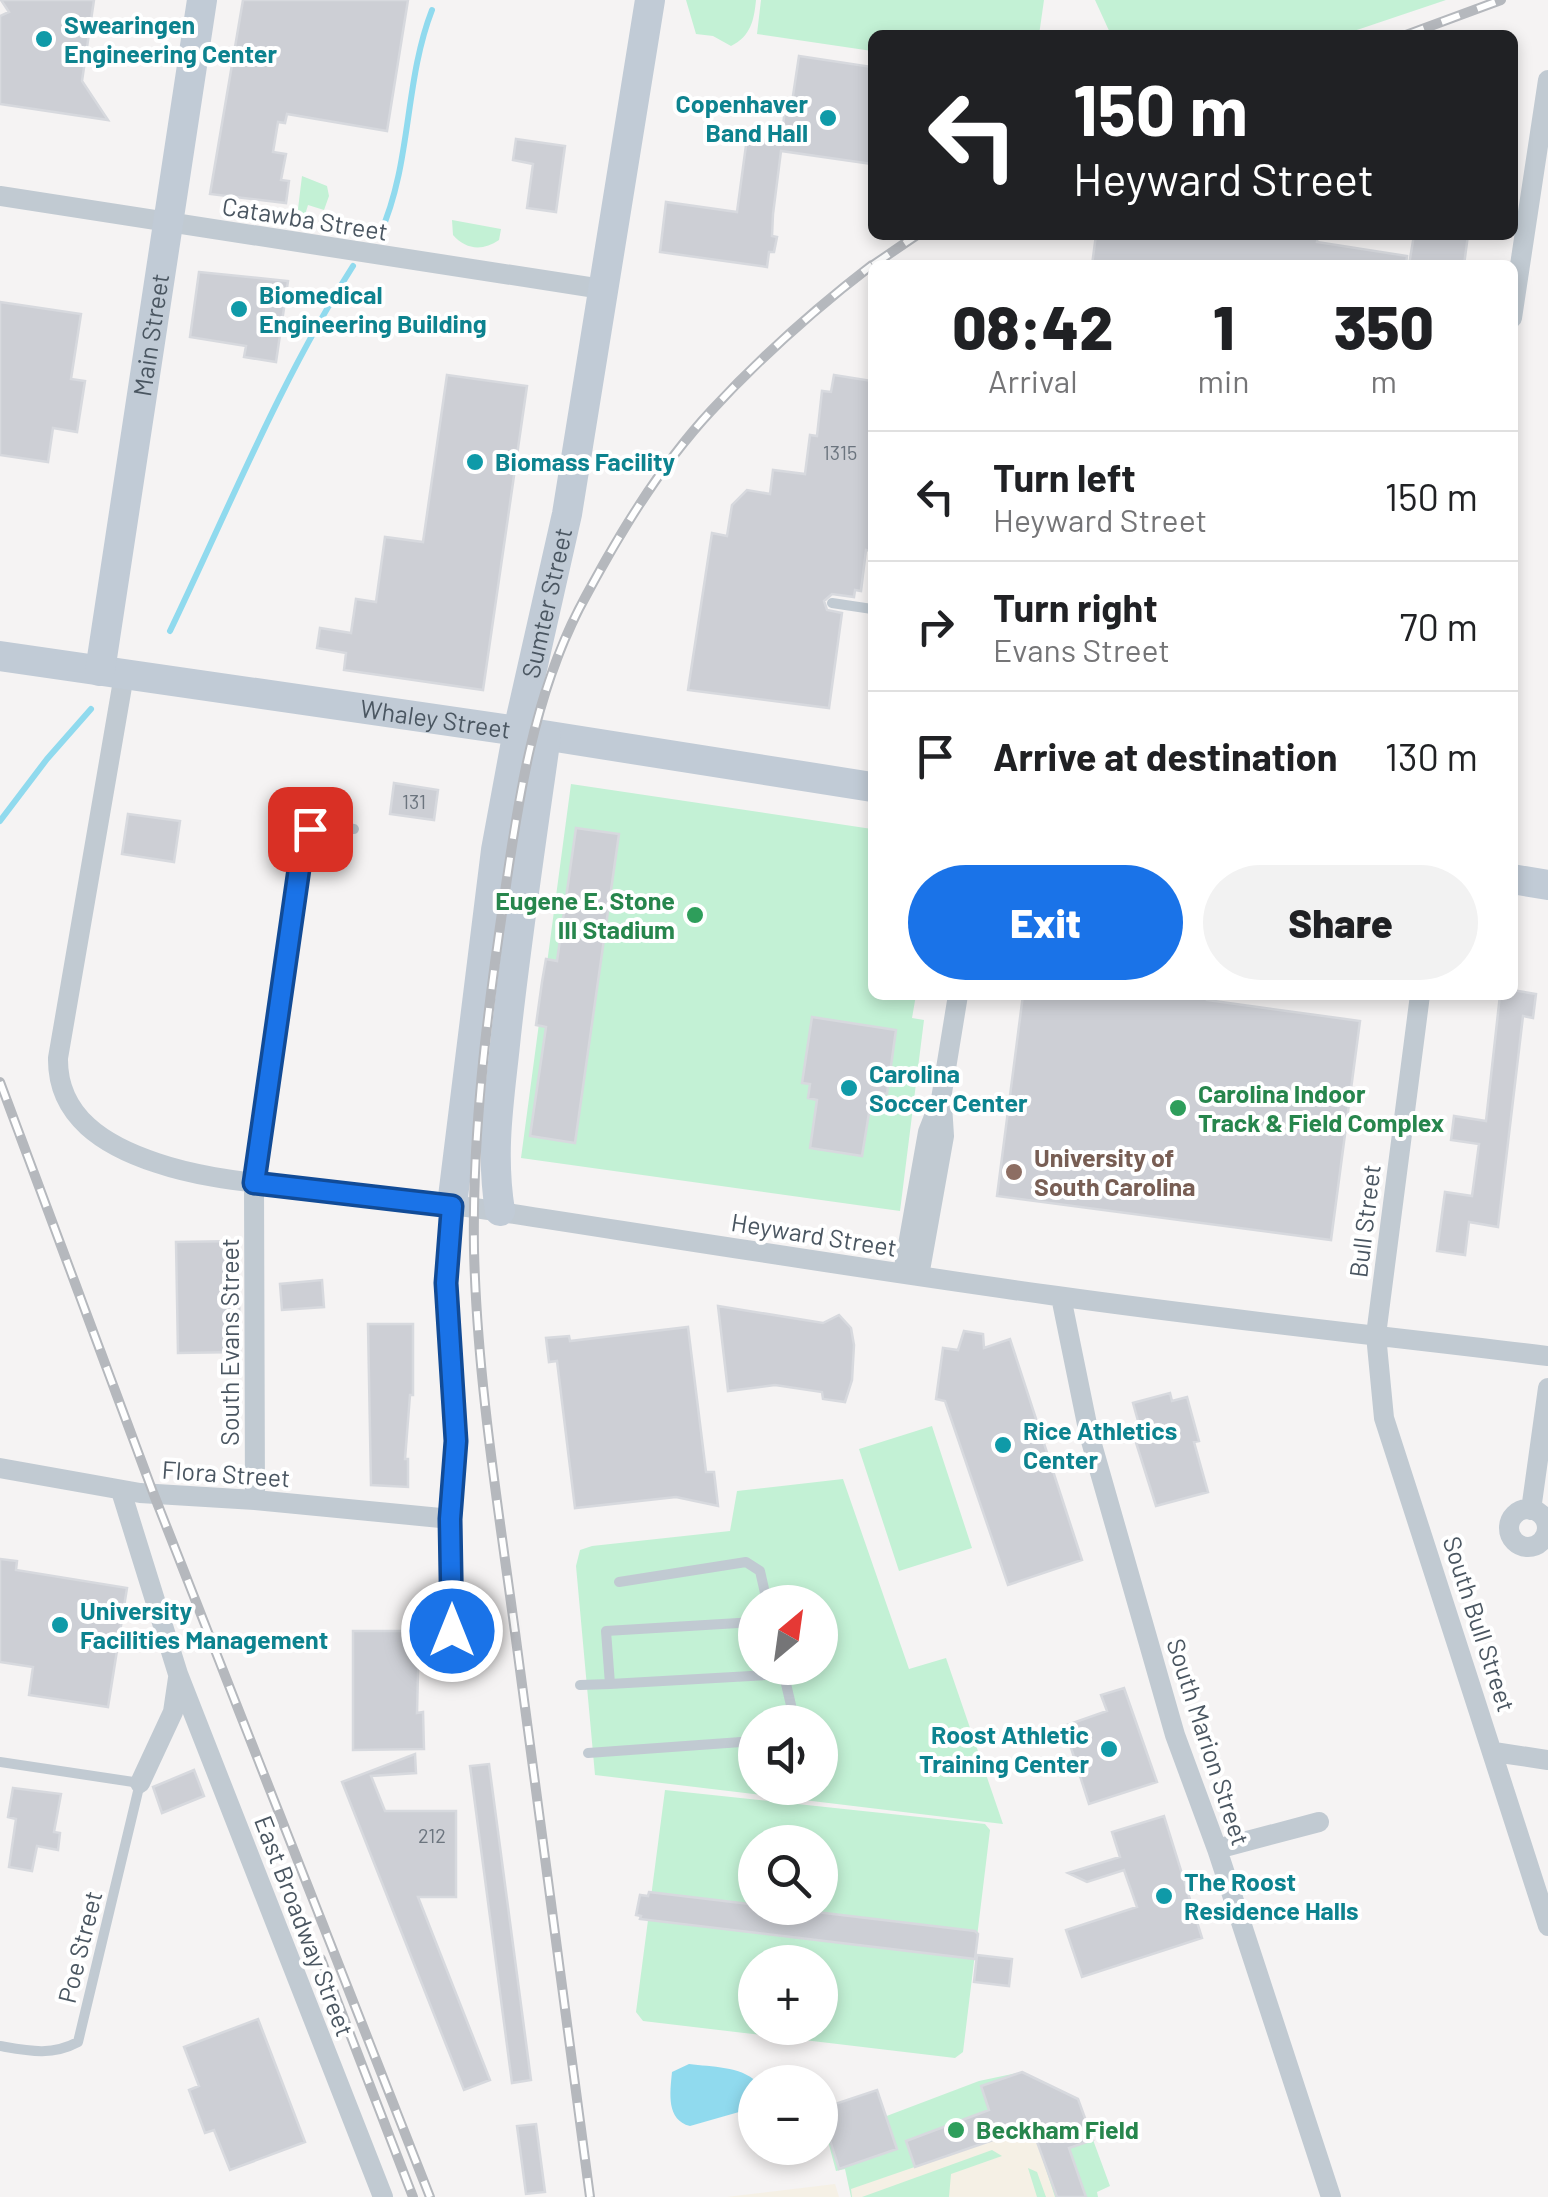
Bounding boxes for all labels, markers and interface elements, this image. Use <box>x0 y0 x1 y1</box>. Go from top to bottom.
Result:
place label: Swearingen Engineering Center <box>64 9 277 68</box>
marker: Swearingen Engineering Center <box>33 28 55 50</box>
text: 150 m <box>1073 66 1248 150</box>
icon: left <box>908 70 1038 200</box>
place label: Copenhaver Band Hall <box>676 88 808 147</box>
marker: Copenhaver Band Hall <box>817 107 839 129</box>
text: Heyward Street <box>1073 151 1374 205</box>
street label: Catawba Street <box>220 190 390 246</box>
street label: Main Street <box>126 271 174 398</box>
place label: Biomedical Engineering Building <box>259 279 487 338</box>
text: 08:42 <box>952 290 1113 362</box>
text: 1 <box>1213 290 1234 362</box>
text: 350 <box>1334 290 1434 362</box>
marker: Biomedical Engineering Building <box>228 298 250 320</box>
text: Arrival <box>988 361 1078 399</box>
text: min <box>1198 361 1249 399</box>
text: m <box>1370 361 1397 399</box>
house number: 1315 <box>823 440 857 464</box>
place label: Biomass Facility <box>495 446 676 476</box>
marker: Biomass Facility <box>464 451 486 473</box>
text: Turn left <box>993 454 1136 500</box>
icon: left <box>908 469 963 524</box>
text: 150 m <box>1385 473 1478 519</box>
text: Heyward Street <box>993 500 1207 538</box>
street label: Sumter Street <box>514 525 577 681</box>
text: Turn right <box>993 584 1158 630</box>
icon: right <box>908 599 963 654</box>
text: 70 m <box>1400 603 1478 649</box>
text: Evans Street <box>993 630 1170 668</box>
street label: Whaley Street <box>358 692 513 744</box>
icon: arrive <box>908 729 963 784</box>
text: Arrive at destination <box>993 733 1338 779</box>
text: 130 m <box>1385 733 1478 779</box>
pin <box>268 787 353 872</box>
house number: 131 <box>402 789 426 813</box>
icon: arrive <box>283 802 338 857</box>
button: Exit <box>908 865 1183 980</box>
button: Share <box>1203 865 1478 980</box>
place label: Eugene E. Stone III Stadium <box>495 885 675 944</box>
marker: Eugene E. Stone III Stadium <box>684 904 706 926</box>
place label: Carolina Soccer Center <box>869 1058 1028 1117</box>
marker: Carolina Soccer Center <box>838 1077 860 1099</box>
place label: Carolina Indoor Track & Field Complex <box>1198 1078 1444 1137</box>
marker: Carolina Indoor Track & Field Complex <box>1167 1097 1189 1119</box>
place label: University of South Carolina <box>1034 1142 1195 1201</box>
marker: University of South Carolina <box>1003 1161 1025 1183</box>
street label: Bull Street <box>1342 1163 1386 1279</box>
street label: Heyward Street <box>729 1206 899 1262</box>
street label: South Evans Street <box>214 1238 244 1446</box>
place label: Rice Athletics Center <box>1023 1415 1177 1474</box>
marker: Rice Athletics Center <box>992 1434 1014 1456</box>
street label: Flora Street <box>161 1454 291 1492</box>
street label: South Bull Street <box>1437 1532 1522 1715</box>
position arrow <box>400 1579 504 1683</box>
north arrow <box>738 1585 838 1685</box>
map controls <box>738 1585 838 2165</box>
place label: University Facilities Management <box>80 1595 328 1654</box>
marker: University Facilities Management <box>49 1614 71 1636</box>
street label: South Marion Street <box>1161 1634 1257 1849</box>
button: sound <box>738 1705 838 1805</box>
place label: Roost Athletic Training Center <box>919 1719 1089 1778</box>
marker: Roost Athletic Training Center <box>1098 1738 1120 1760</box>
street label: East Broadway Street <box>249 1811 361 2040</box>
house number: 212 <box>418 1823 446 1847</box>
button: search <box>738 1825 838 1925</box>
place label: The Roost Residence Halls <box>1184 1866 1359 1925</box>
marker: The Roost Residence Halls <box>1153 1885 1175 1907</box>
street label: Poe Street <box>51 1888 107 2006</box>
button: + <box>738 1945 838 2045</box>
button: − <box>738 2065 838 2165</box>
place label: Beckham Field <box>976 2114 1139 2144</box>
marker: Beckham Field <box>945 2119 967 2141</box>

